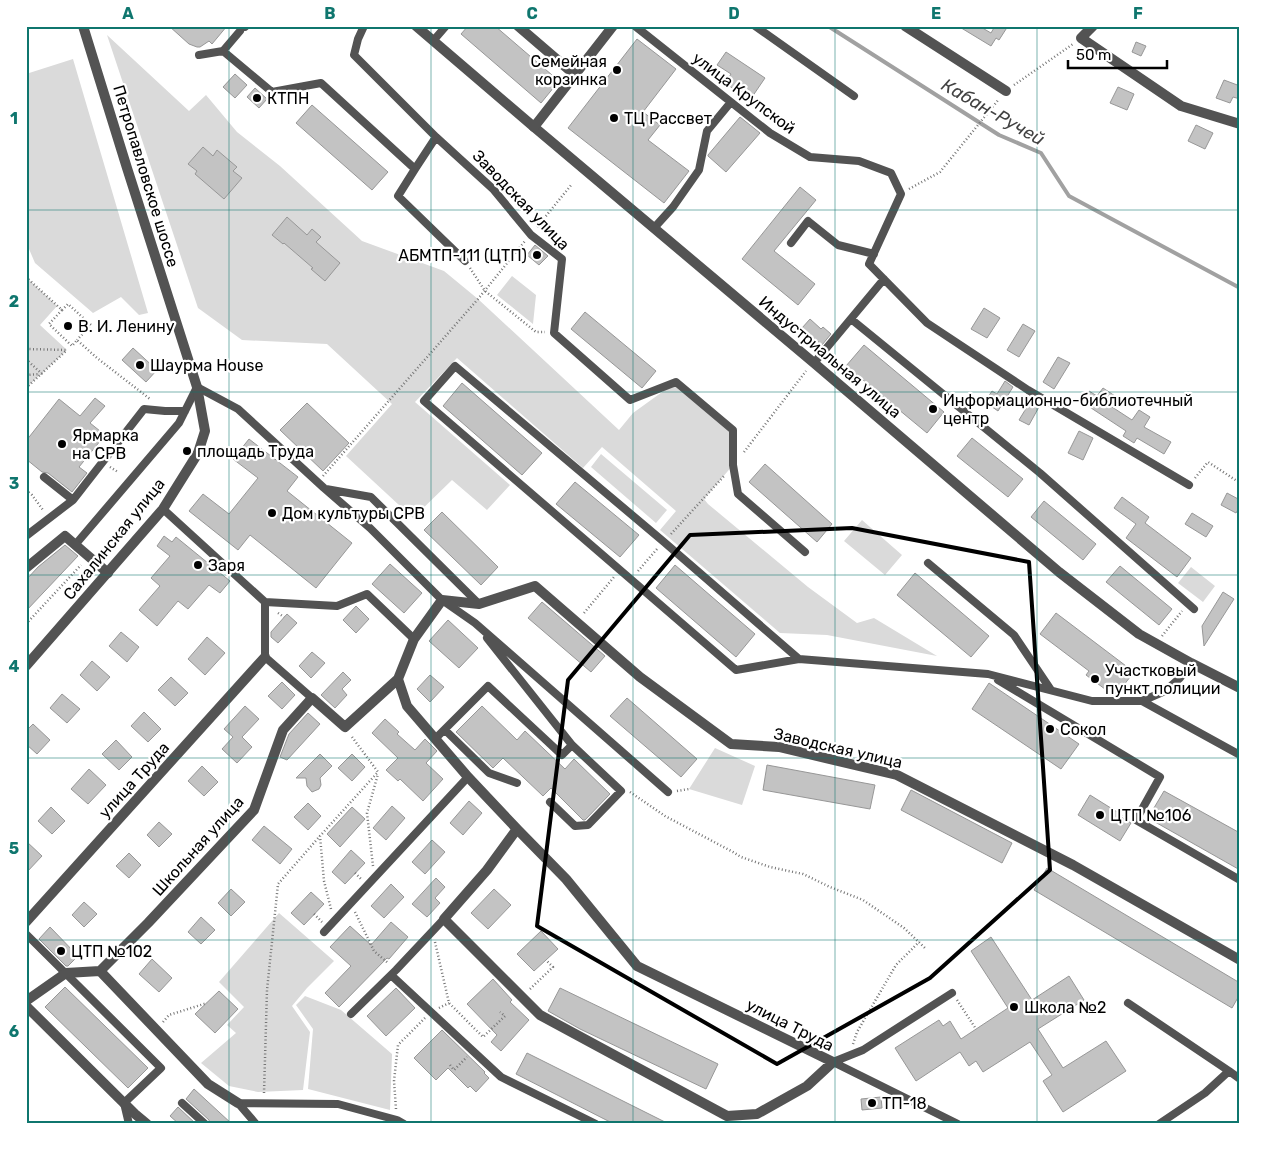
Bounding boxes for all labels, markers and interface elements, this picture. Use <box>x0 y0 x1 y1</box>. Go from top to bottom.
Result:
text: A <box>122 4 134 23</box>
text: B <box>324 4 336 23</box>
text: C <box>526 4 538 23</box>
text: D <box>728 4 740 23</box>
text: E <box>931 4 941 23</box>
text: F <box>1133 4 1143 23</box>
scale bar <box>1068 38 1167 70</box>
text: 50 m <box>1076 46 1111 64</box>
street label: улица Крупской <box>689 48 799 138</box>
place label: Семейная корзинка <box>530 52 607 89</box>
marker: Семейная корзинка <box>611 64 623 76</box>
water label: Кабан-Ручей <box>938 74 1049 150</box>
street label: Петропавловское шоссе <box>109 83 183 269</box>
place label: КТПН <box>267 89 309 108</box>
marker: КТПН <box>251 92 263 104</box>
text: 1 <box>10 109 18 128</box>
place label: ТЦ Рассвет <box>624 109 712 128</box>
marker: ТЦ Рассвет <box>608 112 620 124</box>
street label: Заводская улица <box>469 146 573 254</box>
place label: АБМТП-111 (ЦТП) <box>398 246 527 265</box>
marker: АБМТП-111 (ЦТП) <box>531 249 543 261</box>
text: 2 <box>9 292 19 311</box>
street label: Индустриальная улица <box>755 292 905 422</box>
place label: В. И. Ленину <box>78 317 175 336</box>
marker: В. И. Ленину <box>62 320 74 332</box>
place label: Шаурма House <box>150 356 264 375</box>
marker: Шаурма House <box>134 359 146 371</box>
place label: Информационно-библиотечный центр <box>943 391 1193 428</box>
marker: Информационно-библиотечный центр <box>927 403 939 415</box>
place label: Ярмарка на СРВ <box>72 426 139 463</box>
marker: Ярмарка на СРВ <box>56 438 68 450</box>
place label: площадь Труда <box>197 442 314 461</box>
marker: площадь Труда <box>181 445 193 457</box>
text: 3 <box>9 474 19 493</box>
street label: Сахалинская улица <box>59 474 169 604</box>
place label: Дом культуры СРВ <box>282 504 425 523</box>
marker: Дом культуры СРВ <box>266 507 278 519</box>
place label: Заря <box>208 556 245 575</box>
marker: Заря <box>192 559 204 571</box>
text: 4 <box>9 657 20 676</box>
place label: Участковый пункт полиции <box>1105 661 1221 698</box>
marker: Участковый пункт полиции <box>1089 673 1101 685</box>
place label: Сокол <box>1060 720 1106 739</box>
marker: Сокол <box>1044 723 1056 735</box>
street label: Заводская улица <box>772 724 904 772</box>
street label: улица Труда <box>95 738 173 822</box>
street label: Школьная улица <box>148 792 248 900</box>
place label: ЦТП №106 <box>1110 806 1192 825</box>
marker: ЦТП №106 <box>1094 809 1106 821</box>
text: 5 <box>9 839 19 858</box>
place label: ЦТП №102 <box>71 942 152 961</box>
marker: ЦТП №102 <box>55 945 67 957</box>
street label: улица Труда <box>743 995 837 1055</box>
place label: Школа №2 <box>1024 998 1107 1017</box>
marker: Школа №2 <box>1008 1001 1020 1013</box>
text: 6 <box>9 1022 19 1041</box>
place label: ТП-18 <box>882 1094 927 1113</box>
marker: ТП-18 <box>866 1097 878 1109</box>

